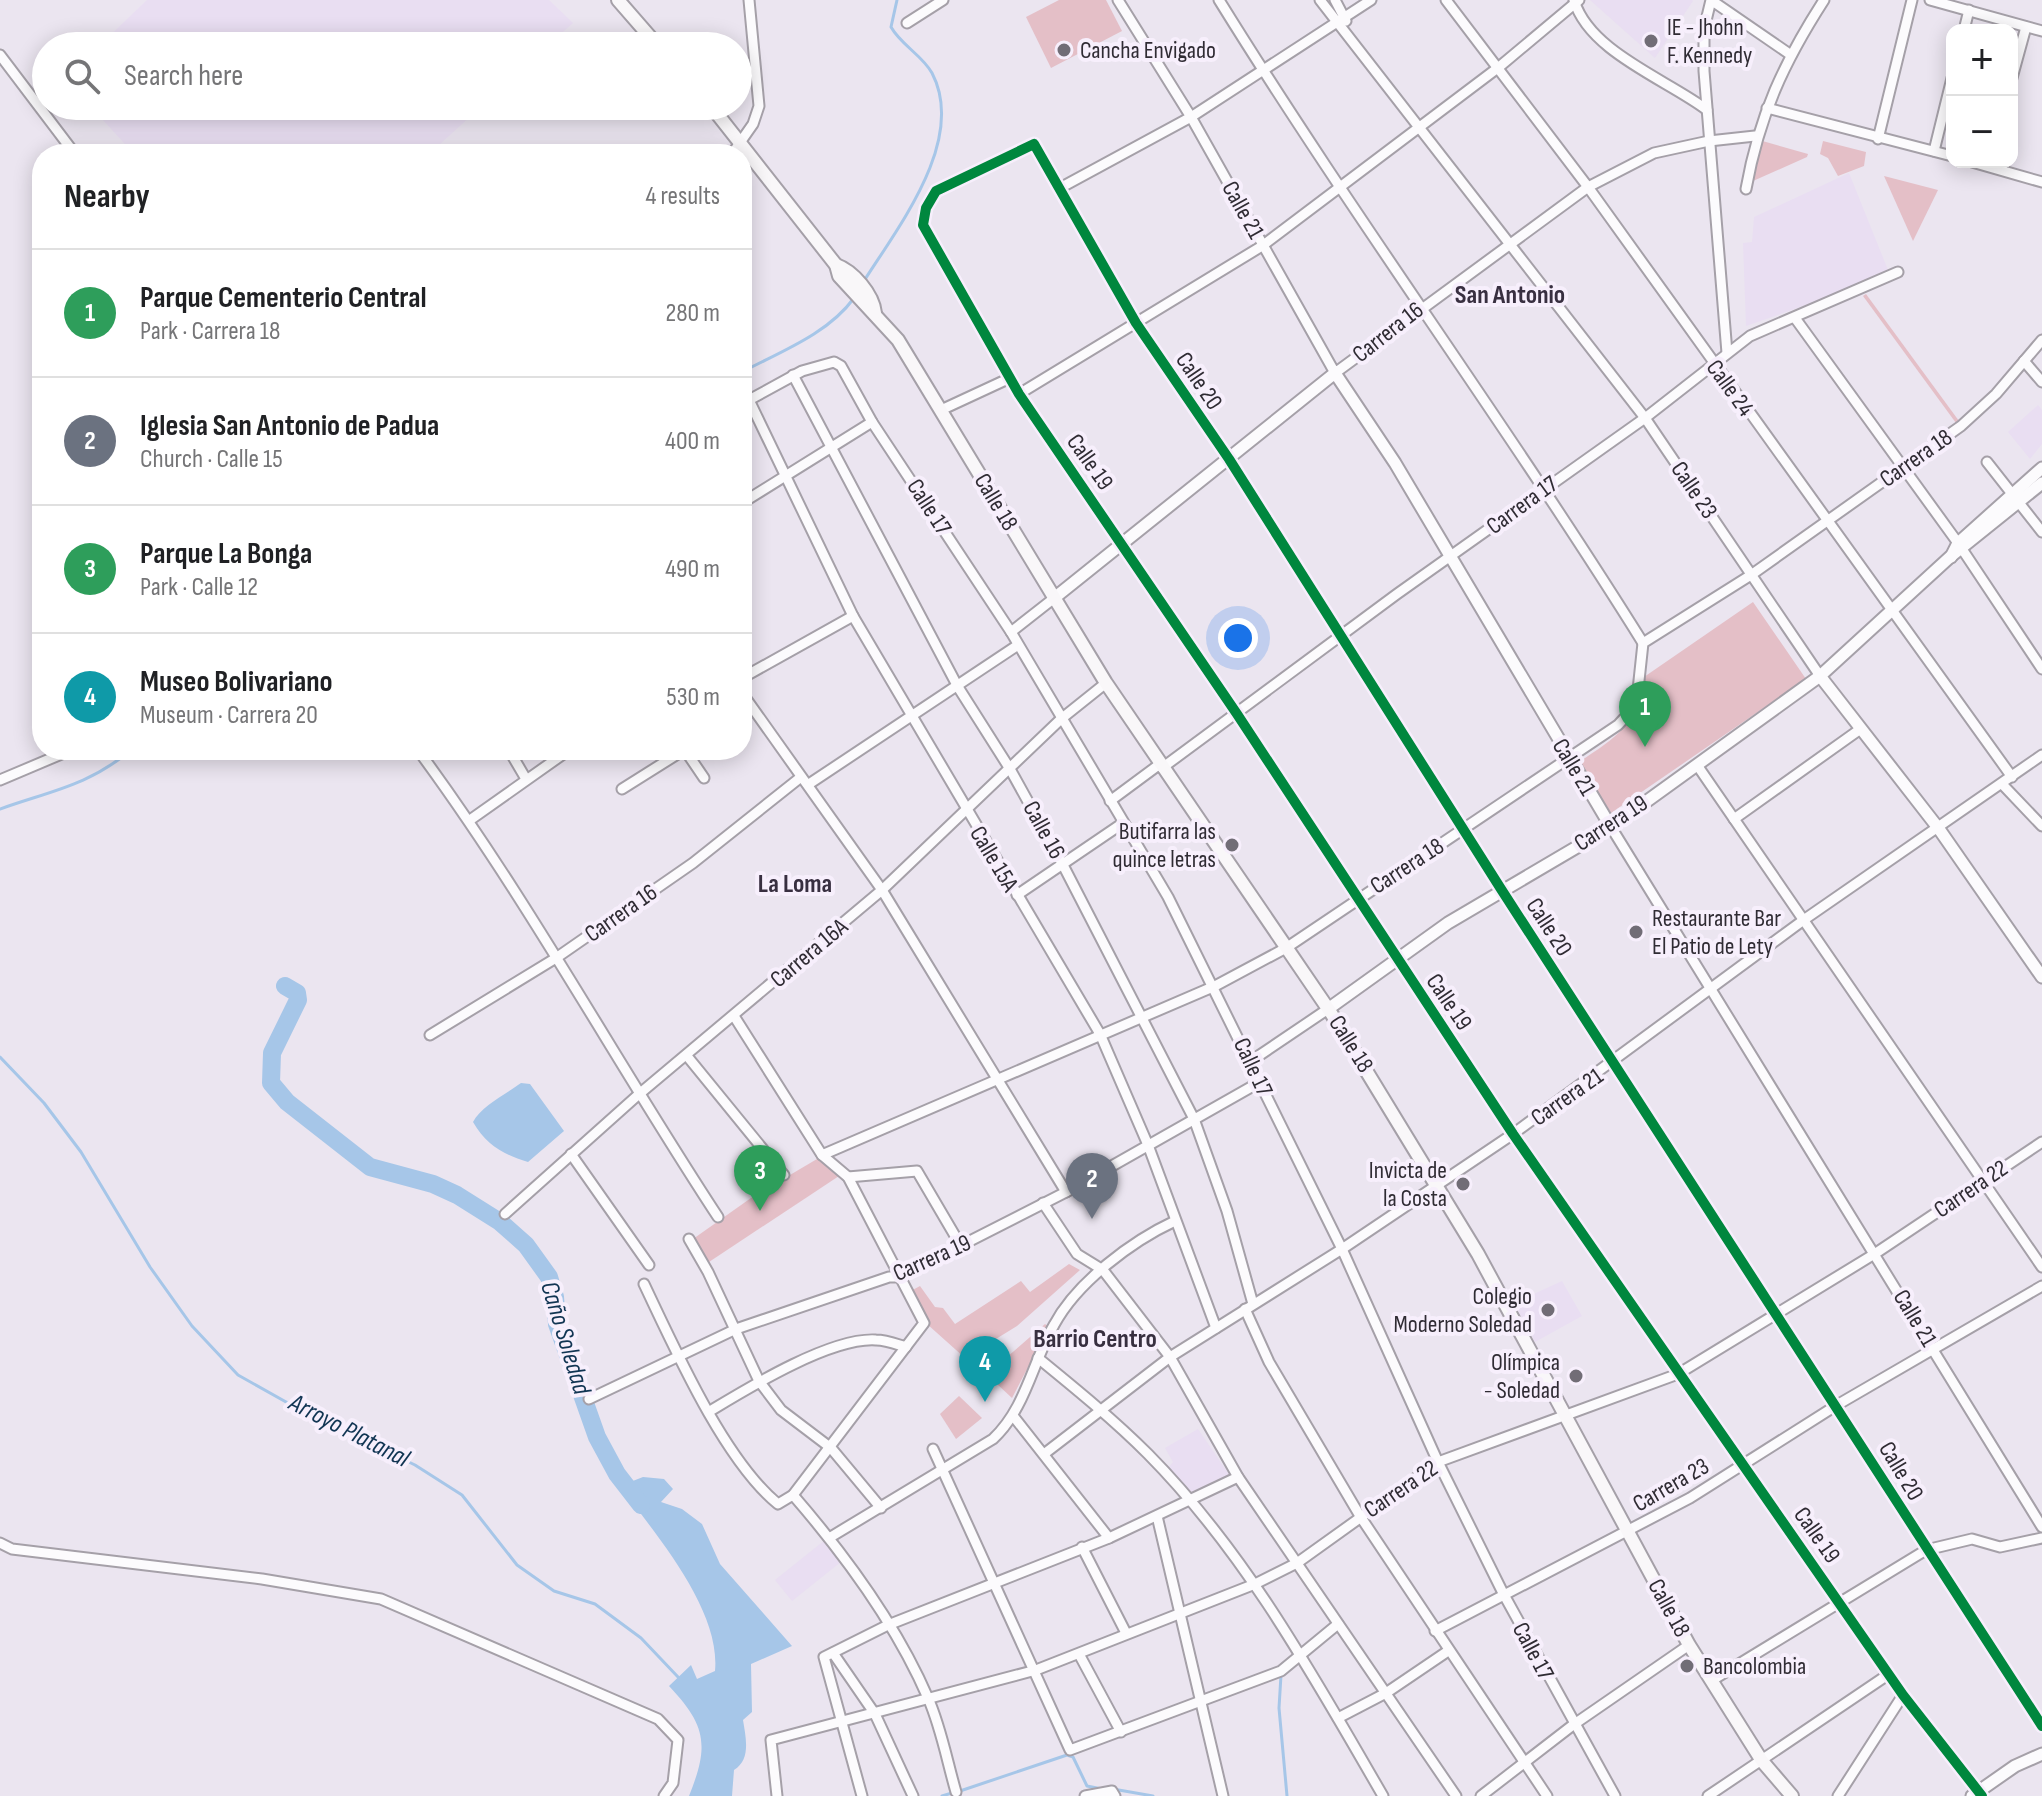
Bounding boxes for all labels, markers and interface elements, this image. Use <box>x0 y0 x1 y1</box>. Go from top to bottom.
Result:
place label: IE - Jhohn F. Kennedy <box>1667 13 1752 70</box>
map controls <box>1946 24 2018 168</box>
button: + <box>1946 24 2018 96</box>
search box <box>32 32 752 120</box>
marker: IE - Jhohn F. Kennedy <box>1642 32 1660 50</box>
place label: Cancha Envigado <box>1080 36 1216 65</box>
marker: Cancha Envigado <box>1055 41 1073 59</box>
icon: search <box>60 54 104 98</box>
text: Search here <box>124 58 243 94</box>
button: − <box>1946 96 2018 168</box>
text: Nearby <box>64 176 150 217</box>
street label: Calle 21 <box>1215 176 1271 244</box>
text: 4 results <box>645 181 720 212</box>
text: Parque Cementerio Central <box>140 280 427 316</box>
district label: San Antonio <box>1455 280 1565 311</box>
street label: Carrera 16 <box>1347 295 1429 369</box>
text: 1 <box>85 298 95 329</box>
text: 280 m <box>665 298 720 329</box>
text: Park · Carrera 18 <box>140 316 280 347</box>
street label: Calle 20 <box>1169 347 1229 415</box>
street label: Calle 24 <box>1700 354 1760 422</box>
text: Iglesia San Antonio de Padua <box>140 408 439 444</box>
street label: Carrera 18 <box>1874 423 1958 493</box>
text: 2 <box>84 426 96 457</box>
text: 400 m <box>665 426 720 457</box>
street label: Calle 19 <box>1060 428 1120 496</box>
text: Church · Calle 15 <box>140 444 283 475</box>
street label: Calle 23 <box>1664 456 1724 524</box>
street label: Calle 18 <box>968 468 1024 536</box>
street label: Carrera 17 <box>1481 469 1564 541</box>
street label: Calle 17 <box>900 474 958 541</box>
text: Parque La Bonga <box>140 536 312 572</box>
text: 3 <box>84 554 96 585</box>
text: 490 m <box>665 554 720 585</box>
text: Park · Calle 12 <box>140 572 258 603</box>
your location <box>1218 618 1258 658</box>
text: Museo Bolivariano <box>140 664 333 700</box>
pin: 1 <box>1619 681 1671 747</box>
text: 4 <box>84 682 96 713</box>
text: 530 m <box>666 682 720 713</box>
text: Museum · Carrera 20 <box>140 700 318 731</box>
street label: Calle 21 <box>1546 733 1603 801</box>
street label: Carrera 19 <box>1569 788 1653 858</box>
street label: Calle 16 <box>1016 796 1072 864</box>
place label: Butifarra las quince letras <box>1113 817 1216 874</box>
street label: Calle 15A <box>963 821 1025 898</box>
street label: Carrera 18 <box>1365 832 1449 900</box>
marker: Butifarra las quince letras <box>1223 836 1241 854</box>
district label: La Loma <box>758 869 832 900</box>
street label: Carrera 16 <box>579 878 663 948</box>
street label: Calle 20 <box>1520 892 1578 962</box>
place label: Restaurante Bar El Patio de Lety <box>1652 904 1781 961</box>
street label: Carrera 16A <box>764 912 854 994</box>
marker: Restaurante Bar El Patio de Lety <box>1627 923 1645 941</box>
street label: Calle 19 <box>1420 968 1478 1036</box>
street label: Calle 18 <box>1322 1010 1380 1078</box>
street label: Calle 17 <box>1227 1033 1279 1101</box>
street label: Carrera 21 <box>1525 1061 1609 1132</box>
pin: 3 <box>734 1145 786 1211</box>
pin: 2 <box>1066 1153 1118 1219</box>
street label: Carrera 22 <box>1929 1154 2013 1224</box>
place label: Invicta de la Costa <box>1369 1156 1447 1213</box>
marker: Invicta de la Costa <box>1454 1175 1472 1193</box>
street label: Carrera 19 <box>889 1228 975 1288</box>
water label: Caño Soledad <box>533 1278 597 1399</box>
place label: Colegio Moderno Soledad <box>1394 1282 1532 1339</box>
street label: Calle 21 <box>1887 1284 1944 1352</box>
marker: Colegio Moderno Soledad <box>1539 1301 1557 1319</box>
district label: Barrio Centro <box>1033 1324 1157 1355</box>
pin: 4 <box>959 1336 1011 1402</box>
place label: Olímpica - Soledad <box>1484 1348 1560 1405</box>
marker: Olímpica - Soledad <box>1567 1367 1585 1385</box>
water label: Arroyo Platanal <box>283 1387 415 1475</box>
street label: Calle 20 <box>1872 1436 1930 1506</box>
street label: Carrera 23 <box>1628 1452 1714 1518</box>
street label: Carrera 22 <box>1359 1454 1443 1524</box>
street label: Calle 19 <box>1787 1501 1847 1569</box>
street label: Calle 18 <box>1641 1574 1697 1642</box>
street label: Calle 17 <box>1506 1617 1560 1685</box>
place label: Bancolombia <box>1703 1652 1806 1681</box>
marker: Bancolombia <box>1678 1657 1696 1675</box>

